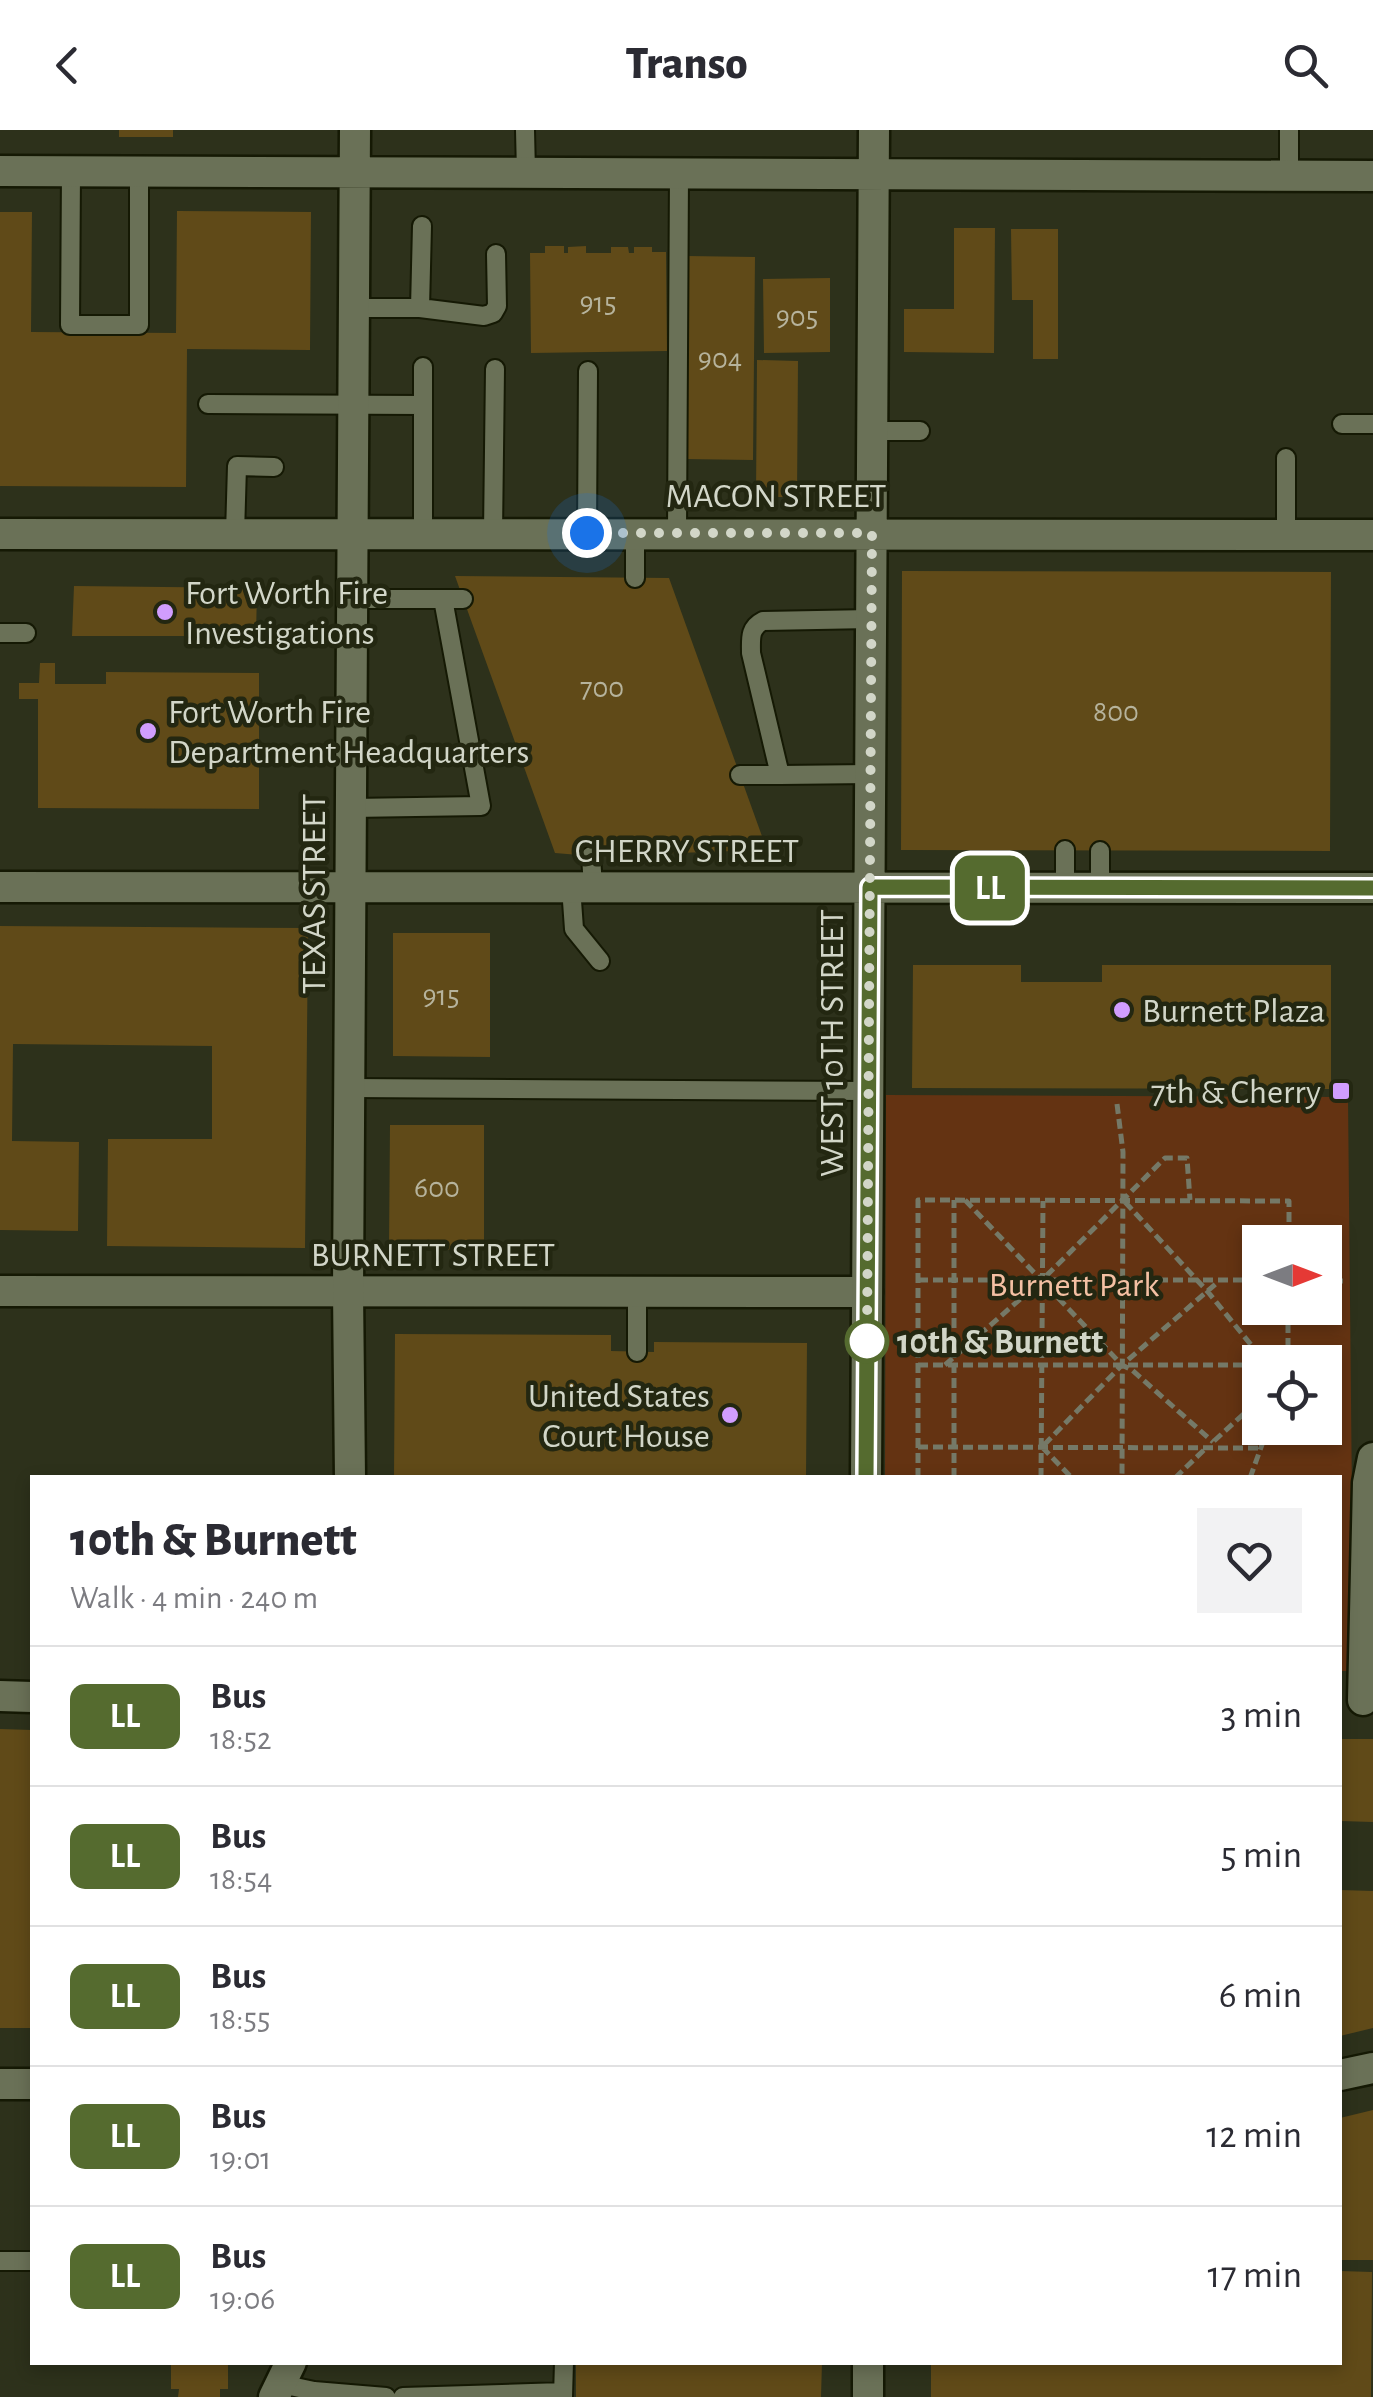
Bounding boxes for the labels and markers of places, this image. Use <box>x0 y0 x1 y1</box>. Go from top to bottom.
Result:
place label: Fort Worth Fire Investigations <box>185 576 388 651</box>
marker: Fort Worth Fire Investigations <box>154 601 176 623</box>
place label: Fort Worth Fire Department Headquarters <box>168 695 530 770</box>
marker: Fort Worth Fire Department Headquarters <box>137 720 159 742</box>
place label: Burnett Plaza <box>1142 994 1326 1029</box>
marker: Burnett Plaza <box>1111 999 1133 1021</box>
place label: 7th & Cherry <box>1151 1075 1321 1110</box>
marker: 7th & Cherry <box>1330 1080 1352 1102</box>
marker: 10th & Burnett <box>846 1320 888 1362</box>
place label: 10th & Burnett <box>897 1325 1103 1360</box>
place label: United States Court House <box>528 1379 710 1454</box>
marker: United States Court House <box>719 1404 741 1426</box>

